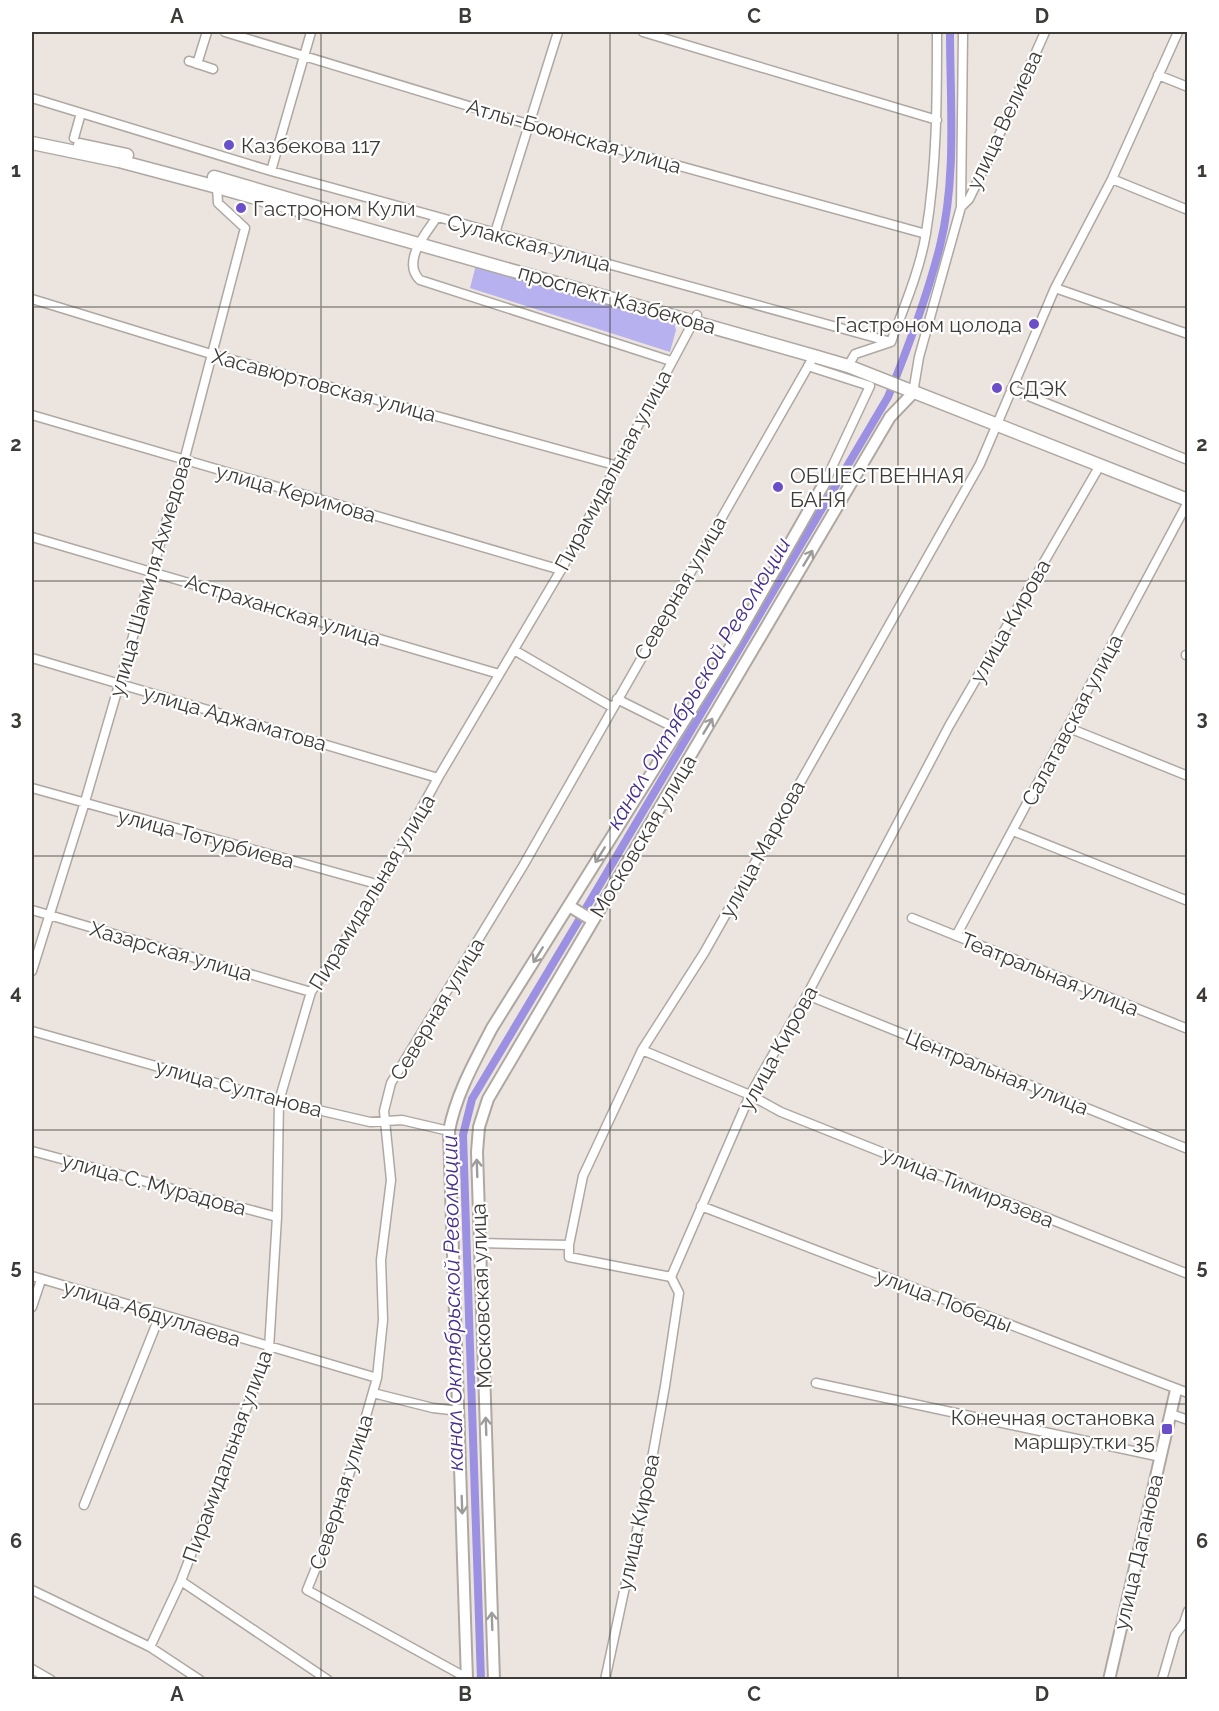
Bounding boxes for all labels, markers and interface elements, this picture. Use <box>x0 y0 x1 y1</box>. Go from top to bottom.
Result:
text: A <box>170 4 184 28</box>
text: B <box>458 4 472 28</box>
text: C <box>747 4 761 28</box>
text: D <box>1035 4 1049 28</box>
street label: улица Велиева <box>961 47 1047 193</box>
street label: Атлы-Боюнская улица <box>464 93 684 179</box>
place label: Казбекова 117 <box>241 133 381 158</box>
marker: Казбекова 117 <box>222 138 236 152</box>
text: 1 <box>11 158 21 182</box>
text: 1 <box>1197 158 1207 182</box>
place label: Гастроном Кули <box>253 196 415 221</box>
marker: Гастроном Кули <box>234 201 248 215</box>
street label: Сулакская улица <box>444 209 614 277</box>
street label: проспект Казбекова <box>515 259 719 339</box>
place label: Гастроном цолода <box>835 312 1022 337</box>
marker: Гастроном цолода <box>1027 317 1041 331</box>
street label: Хасавюртовская улица <box>209 343 439 427</box>
street label: Пирамидальная улица <box>549 365 677 575</box>
place label: СДЭК <box>1009 376 1067 401</box>
marker: СДЭК <box>990 381 1004 395</box>
text: 2 <box>10 432 22 456</box>
text: 2 <box>1196 432 1208 456</box>
street label: улица Шамиля Ахмедова <box>104 452 196 700</box>
street label: улица Керимова <box>213 458 379 528</box>
place label: ОБШЕСТВЕННАЯ БАНЯ <box>790 463 964 512</box>
marker: ОБШЕСТВЕННАЯ БАНЯ <box>771 480 785 494</box>
street label: Северная улица <box>629 512 731 664</box>
water label: канал Октябрьской Революции <box>600 532 796 834</box>
one-way arrow <box>803 550 815 567</box>
street label: улица Кирова <box>965 555 1055 687</box>
street label: Астраханская улица <box>182 568 384 652</box>
street label: Салатавская улица <box>1016 630 1128 810</box>
street label: улица Аджаматова <box>140 680 330 756</box>
text: 3 <box>10 706 22 730</box>
text: 3 <box>1196 706 1208 730</box>
one-way arrow <box>703 718 715 735</box>
street label: Московская улица <box>585 750 701 922</box>
street label: улица Маркова <box>714 776 810 922</box>
street label: Пирамидальная улица <box>304 790 440 994</box>
street label: улица Тотурбиева <box>115 802 297 874</box>
one-way arrow <box>593 846 605 863</box>
street label: Хазарская улица <box>87 916 255 986</box>
street label: Театральная улица <box>957 927 1143 1021</box>
street label: Северная улица <box>385 933 489 1085</box>
one-way arrow <box>532 946 544 963</box>
text: 4 <box>10 980 22 1004</box>
text: 4 <box>1196 980 1208 1004</box>
street label: улица Кирова <box>733 981 823 1115</box>
street label: Центральная улица <box>902 1024 1092 1120</box>
street label: улица Султанова <box>153 1054 325 1122</box>
water label: канал Октябрьской Революции <box>436 1135 468 1471</box>
street label: улица Тимирязева <box>878 1141 1058 1233</box>
street label: улица С. Мурадова <box>59 1147 249 1221</box>
one-way arrow <box>472 1159 483 1179</box>
street label: Московская улица <box>465 1203 497 1389</box>
text: 5 <box>10 1255 22 1279</box>
text: 5 <box>1196 1255 1208 1279</box>
street label: улица Победы <box>872 1263 1016 1337</box>
street label: улица Абдуллаева <box>60 1274 244 1352</box>
street label: Пирамидальная улица <box>177 1347 277 1565</box>
place label: Конечная остановка маршрутки 35 <box>951 1405 1155 1454</box>
street label: Северная улица <box>304 1411 378 1573</box>
one-way arrow <box>480 1417 491 1437</box>
marker: Конечная остановка маршрутки 35 <box>1160 1422 1174 1436</box>
street label: улица Кирова <box>611 1452 665 1592</box>
street label: улица Даганова <box>1108 1472 1168 1632</box>
one-way arrow <box>456 1495 467 1515</box>
text: 6 <box>10 1529 22 1553</box>
text: 6 <box>1196 1529 1208 1553</box>
one-way arrow <box>486 1612 497 1632</box>
text: A <box>170 1682 184 1706</box>
text: B <box>458 1682 472 1706</box>
text: C <box>747 1682 761 1706</box>
text: D <box>1035 1682 1049 1706</box>

